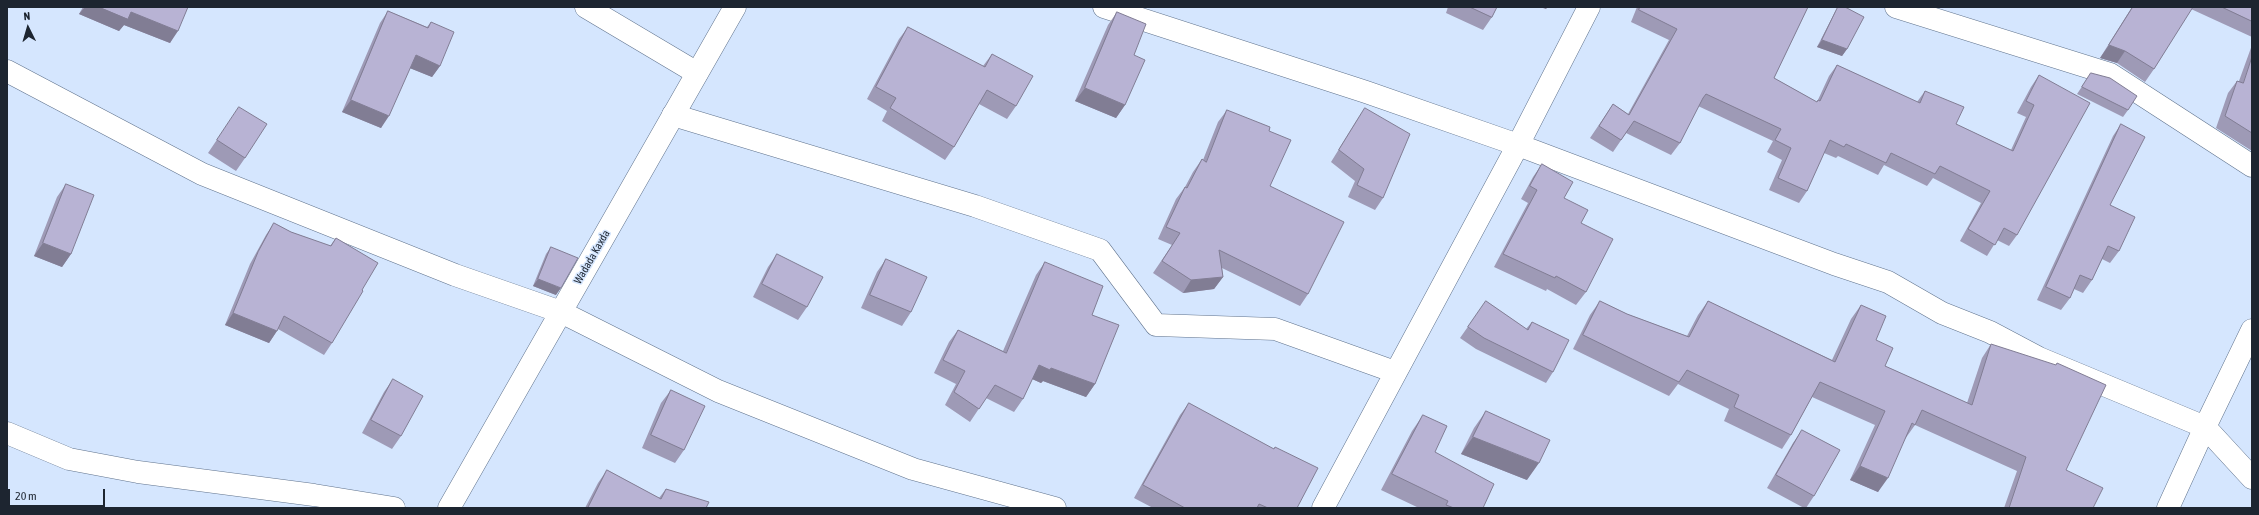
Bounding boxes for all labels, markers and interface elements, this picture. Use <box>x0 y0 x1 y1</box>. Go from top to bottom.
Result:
north arrow <box>8 8 48 48</box>
text: N <box>23 10 31 22</box>
street label: Wadada Kaxda <box>571 228 613 286</box>
scale bar <box>10 481 107 507</box>
text: 20 m <box>15 489 37 503</box>

